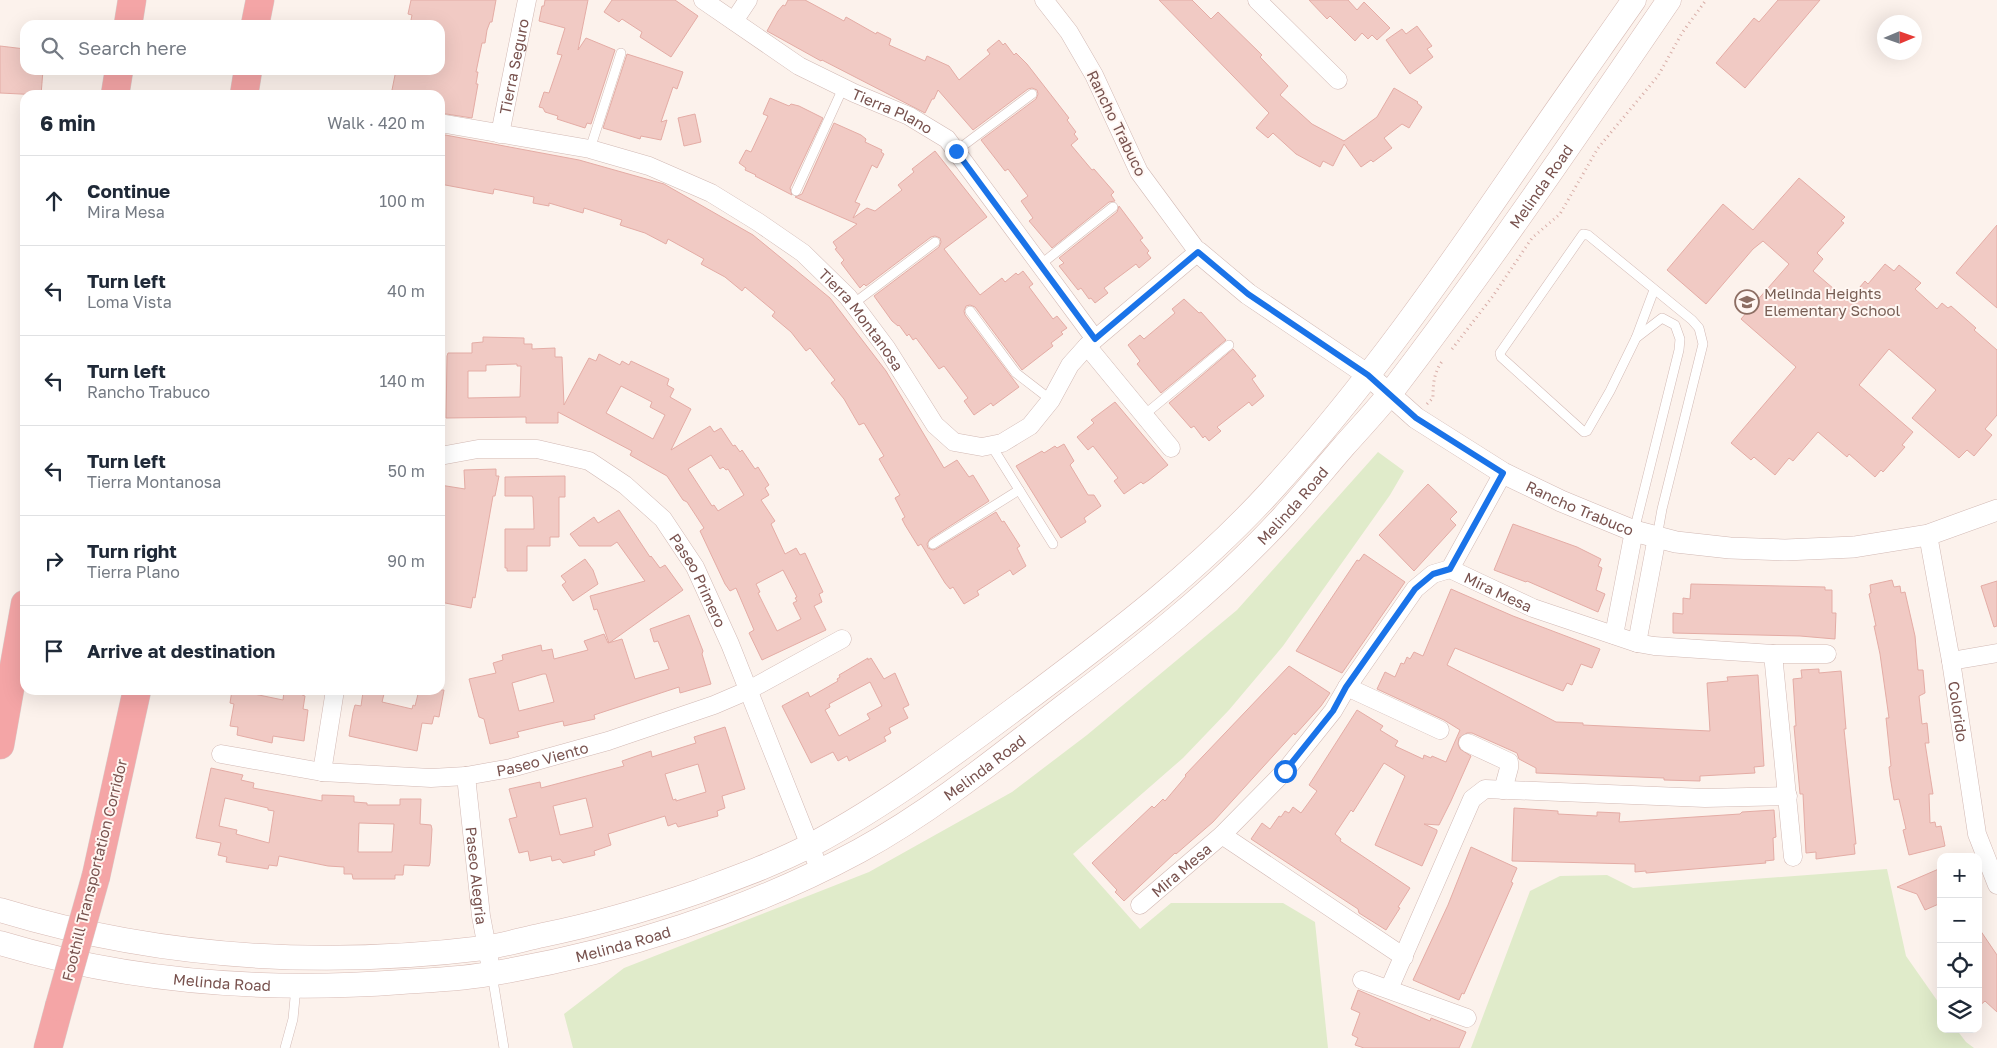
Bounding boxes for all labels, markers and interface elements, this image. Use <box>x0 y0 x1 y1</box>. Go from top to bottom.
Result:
north arrow <box>1877 15 1922 60</box>
street label: Tierra Seguro <box>495 17 532 116</box>
search box <box>20 20 445 75</box>
icon: search <box>38 34 66 62</box>
text: Search here <box>78 36 187 59</box>
street label: Rancho Trabuco <box>1084 67 1150 179</box>
street label: Tierra Plano <box>849 84 936 137</box>
text: 6 min <box>40 110 95 136</box>
text: Walk · 420 m <box>327 113 425 133</box>
route end <box>945 140 968 163</box>
street label: Melinda Road <box>1505 141 1576 232</box>
text: Continue <box>87 179 170 202</box>
icon: ahead <box>40 187 68 215</box>
text: 100 m <box>379 191 425 211</box>
text: Mira Mesa <box>87 202 165 222</box>
street label: Tierra Montanosa <box>815 265 907 374</box>
text: Turn left <box>87 269 166 292</box>
icon: left <box>40 277 68 305</box>
text: 40 m <box>387 281 425 301</box>
place label: Melinda Heights Elementary School <box>1764 284 1900 319</box>
school or university icon: Melinda Heights Elementary School <box>1734 289 1760 315</box>
text: Loma Vista <box>87 292 172 312</box>
text: Turn left <box>87 359 166 382</box>
icon: left <box>40 367 68 395</box>
text: 140 m <box>379 371 425 391</box>
text: Rancho Trabuco <box>87 382 210 402</box>
text: Turn left <box>87 449 166 472</box>
icon: left <box>40 457 68 485</box>
text: 50 m <box>388 461 425 481</box>
street label: Melinda Road <box>1253 463 1332 548</box>
text: Tierra Montanosa <box>87 472 221 492</box>
street label: Rancho Trabuco <box>1523 477 1637 539</box>
street label: Paseo Primero <box>666 530 730 630</box>
text: Turn right <box>87 539 177 562</box>
icon: right <box>40 547 68 575</box>
text: 90 m <box>387 551 425 571</box>
text: Tierra Plano <box>87 562 180 582</box>
street label: Mira Mesa <box>1461 568 1535 615</box>
icon: arrive <box>40 637 68 665</box>
text: Arrive at destination <box>87 639 275 662</box>
street label: Colorido <box>1945 680 1972 743</box>
street label: Melinda Road <box>940 731 1029 804</box>
street label: Paseo Viento <box>495 738 590 779</box>
street label: Foothill Transportation Corridor <box>58 757 130 983</box>
route start <box>1274 760 1297 783</box>
street label: Paseo Alegria <box>462 826 491 926</box>
street label: Mira Mesa <box>1147 839 1215 900</box>
map controls <box>1937 853 1982 1033</box>
button: + <box>1937 853 1982 898</box>
button: − <box>1937 898 1982 943</box>
street label: Melinda Road <box>574 922 673 965</box>
button: locate <box>1937 943 1982 988</box>
street label: Melinda Road <box>172 969 271 994</box>
button: layers <box>1937 988 1982 1033</box>

